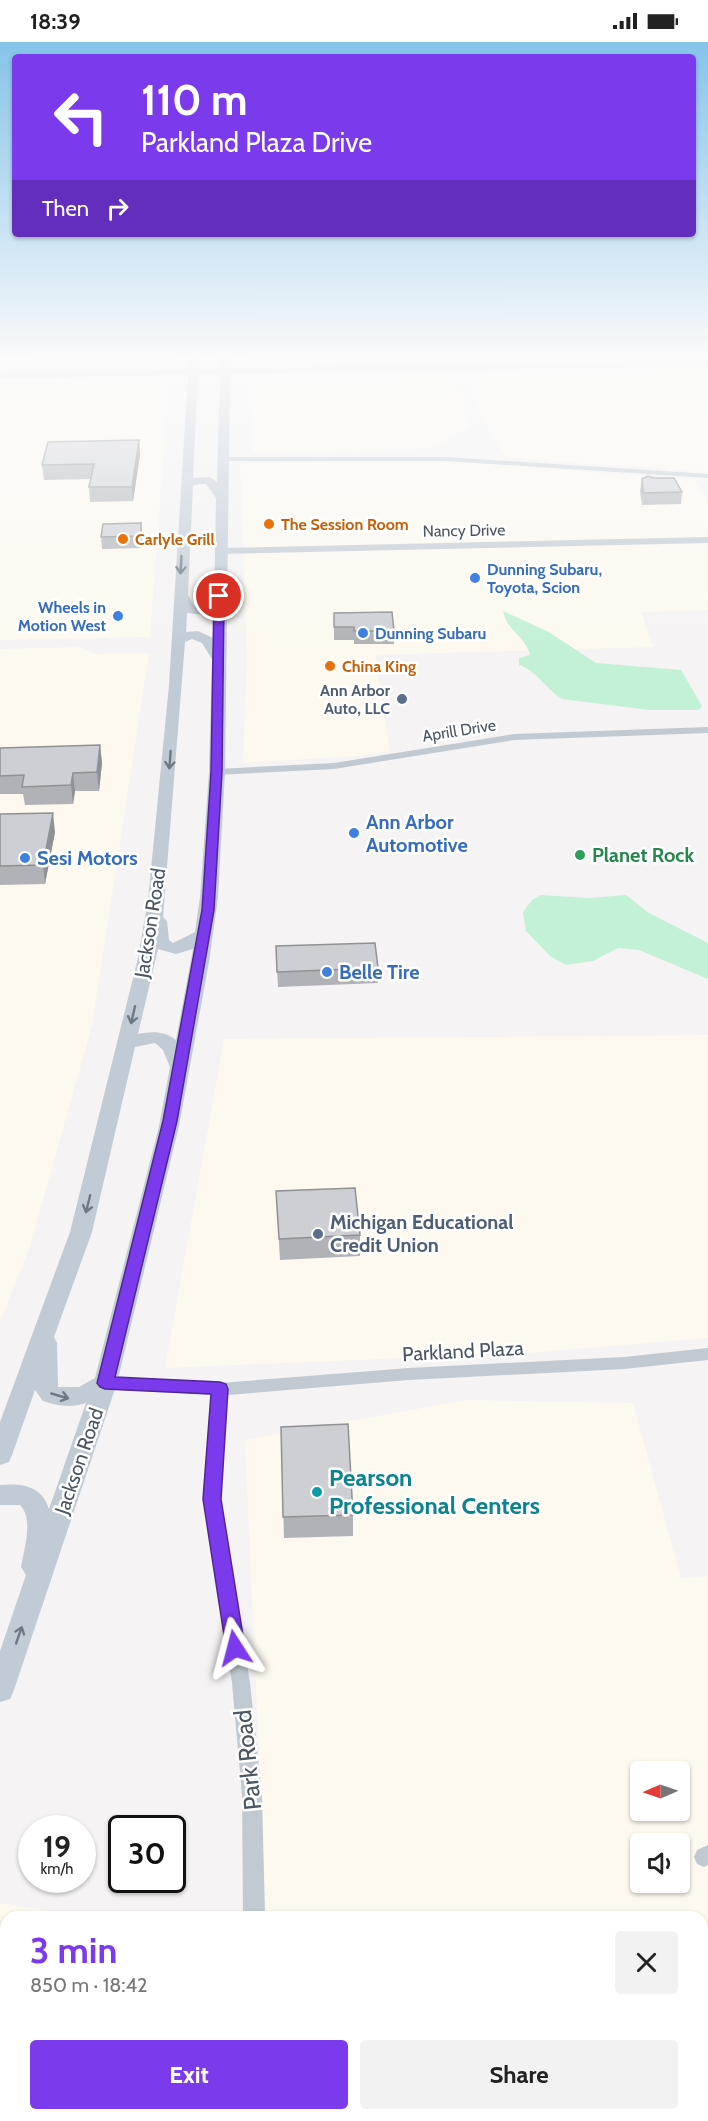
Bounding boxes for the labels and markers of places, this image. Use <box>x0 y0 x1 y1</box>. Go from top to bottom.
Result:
place label: The Session Room <box>281 515 409 534</box>
marker: The Session Room <box>262 517 276 531</box>
place label: Carlyle Grill <box>135 530 215 549</box>
marker: Carlyle Grill <box>116 532 130 546</box>
place label: Dunning Subaru, Toyota, Scion <box>487 560 602 597</box>
pin <box>193 570 244 621</box>
marker: Dunning Subaru, Toyota, Scion <box>468 571 482 585</box>
place label: Wheels in Motion West <box>18 598 106 635</box>
marker: Wheels in Motion West <box>111 609 125 623</box>
place label: Dunning Subaru <box>375 624 486 643</box>
marker: Dunning Subaru <box>356 626 370 640</box>
place label: China King <box>342 657 416 676</box>
marker: China King <box>323 659 337 673</box>
place label: Ann Arbor Auto, LLC <box>320 681 391 718</box>
marker: Ann Arbor Auto, LLC <box>395 692 409 706</box>
place label: Ann Arbor Automotive <box>366 810 468 857</box>
marker: Ann Arbor Automotive <box>347 826 361 840</box>
place label: Planet Rock <box>592 843 694 867</box>
place label: Sesi Motors <box>37 846 138 870</box>
marker: Planet Rock <box>573 848 587 862</box>
marker: Sesi Motors <box>18 851 32 865</box>
place label: Belle Tire <box>339 960 419 984</box>
marker: Belle Tire <box>320 965 334 979</box>
place label: Michigan Educational Credit Union <box>330 1210 514 1257</box>
marker: Michigan Educational Credit Union <box>311 1227 325 1241</box>
place label: Pearson Professional Centers <box>329 1463 540 1520</box>
marker: Pearson Professional Centers <box>310 1485 324 1499</box>

